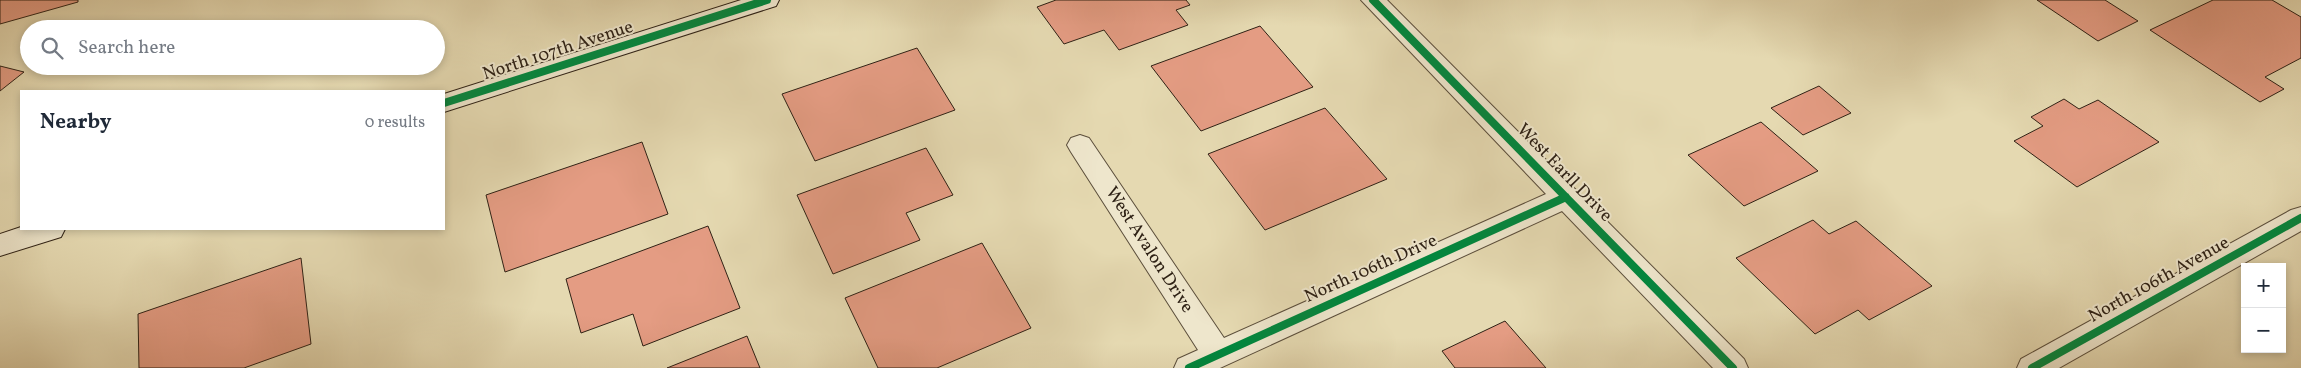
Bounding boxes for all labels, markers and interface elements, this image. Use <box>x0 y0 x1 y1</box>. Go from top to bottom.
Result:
street label: North 107th Avenue <box>479 15 637 87</box>
search box <box>20 20 445 75</box>
icon: search <box>38 34 66 62</box>
text: Search here <box>78 35 175 61</box>
text: Nearby <box>40 108 111 137</box>
text: 0 results <box>365 112 425 134</box>
street label: West Earll Drive <box>1510 118 1618 228</box>
street label: West Avalon Drive <box>1099 182 1199 318</box>
street label: North 106th Drive <box>1301 229 1441 309</box>
street label: North 106th Avenue <box>2084 231 2234 329</box>
map controls <box>2241 263 2286 353</box>
button: + <box>2241 263 2286 308</box>
button: − <box>2241 308 2286 353</box>

